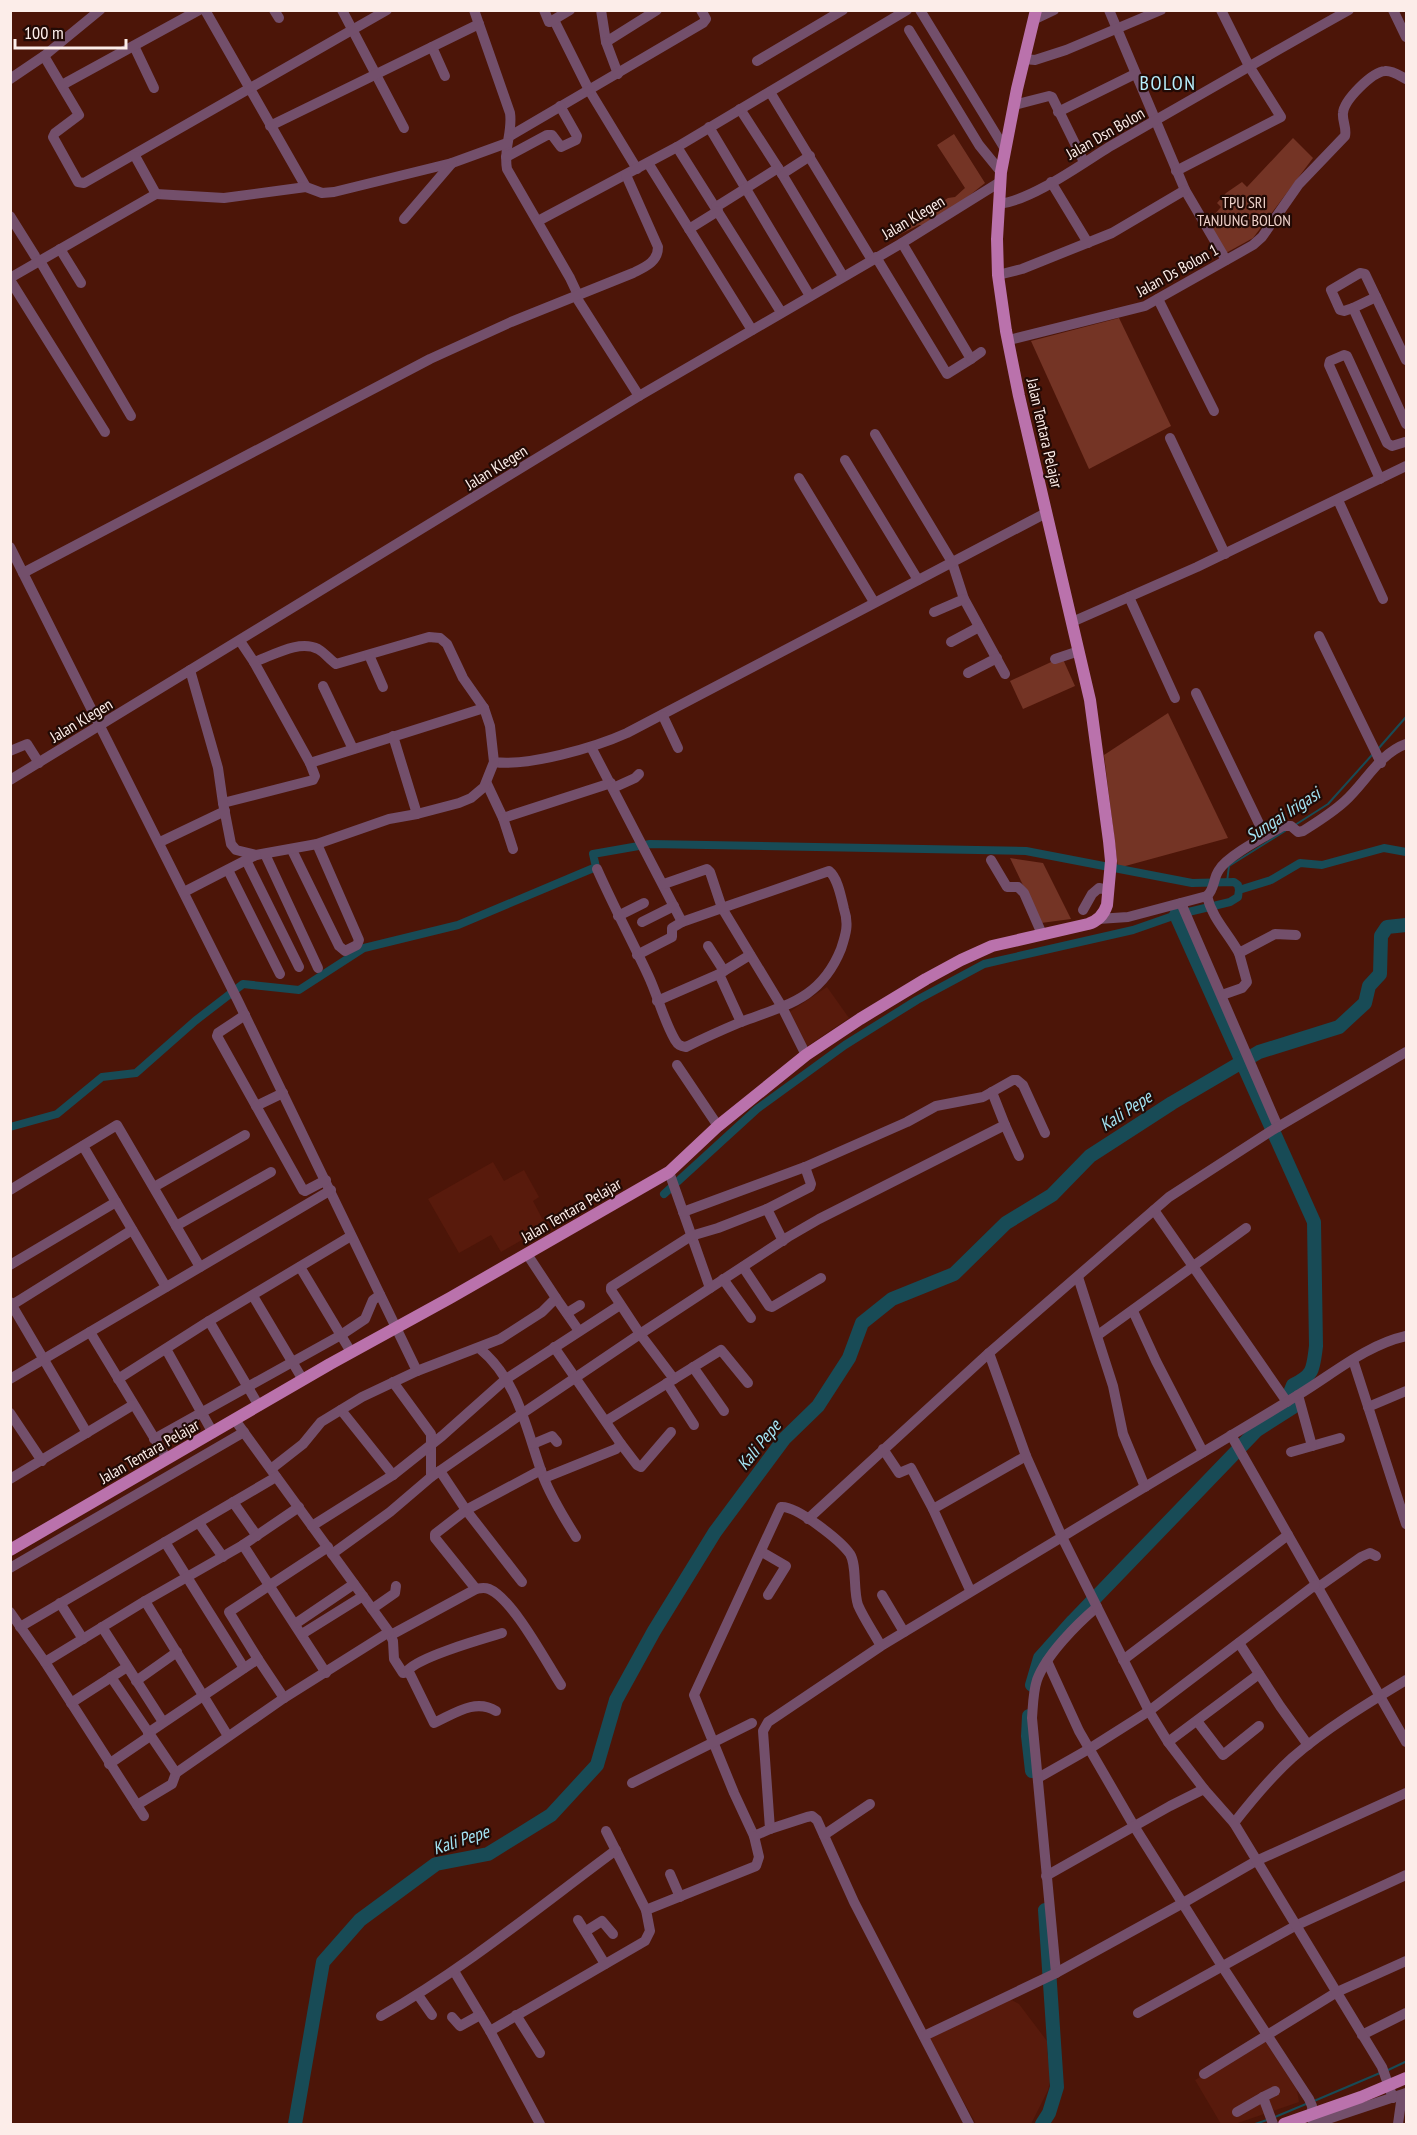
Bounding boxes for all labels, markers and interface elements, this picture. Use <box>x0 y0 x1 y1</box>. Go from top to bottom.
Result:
scale bar <box>15 12 126 50</box>
text: 100 m <box>24 21 64 44</box>
district label: BOLON <box>1140 70 1196 96</box>
street label: Jalan Dsn Bolon <box>1061 103 1148 164</box>
street label: Jalan Klegen <box>877 191 948 244</box>
park label: TPU SRI TANJUNG BOLON <box>1197 192 1291 230</box>
street label: Jalan Ds Bolon 1 <box>1132 239 1222 301</box>
street label: Jalan Tentara Pelajar <box>1022 375 1068 491</box>
street label: Jalan Klegen <box>460 440 531 494</box>
street label: Jalan Klegen <box>45 694 116 747</box>
water label: Sungai Irigasi <box>1241 781 1326 847</box>
water label: Kali Pepe <box>1095 1084 1158 1136</box>
street label: Jalan Tentara Pelajar <box>517 1173 625 1247</box>
street label: Jalan Tentara Pelajar <box>95 1414 203 1488</box>
water label: Kali Pepe <box>731 1414 787 1474</box>
water label: Kali Pepe <box>430 1819 493 1859</box>

